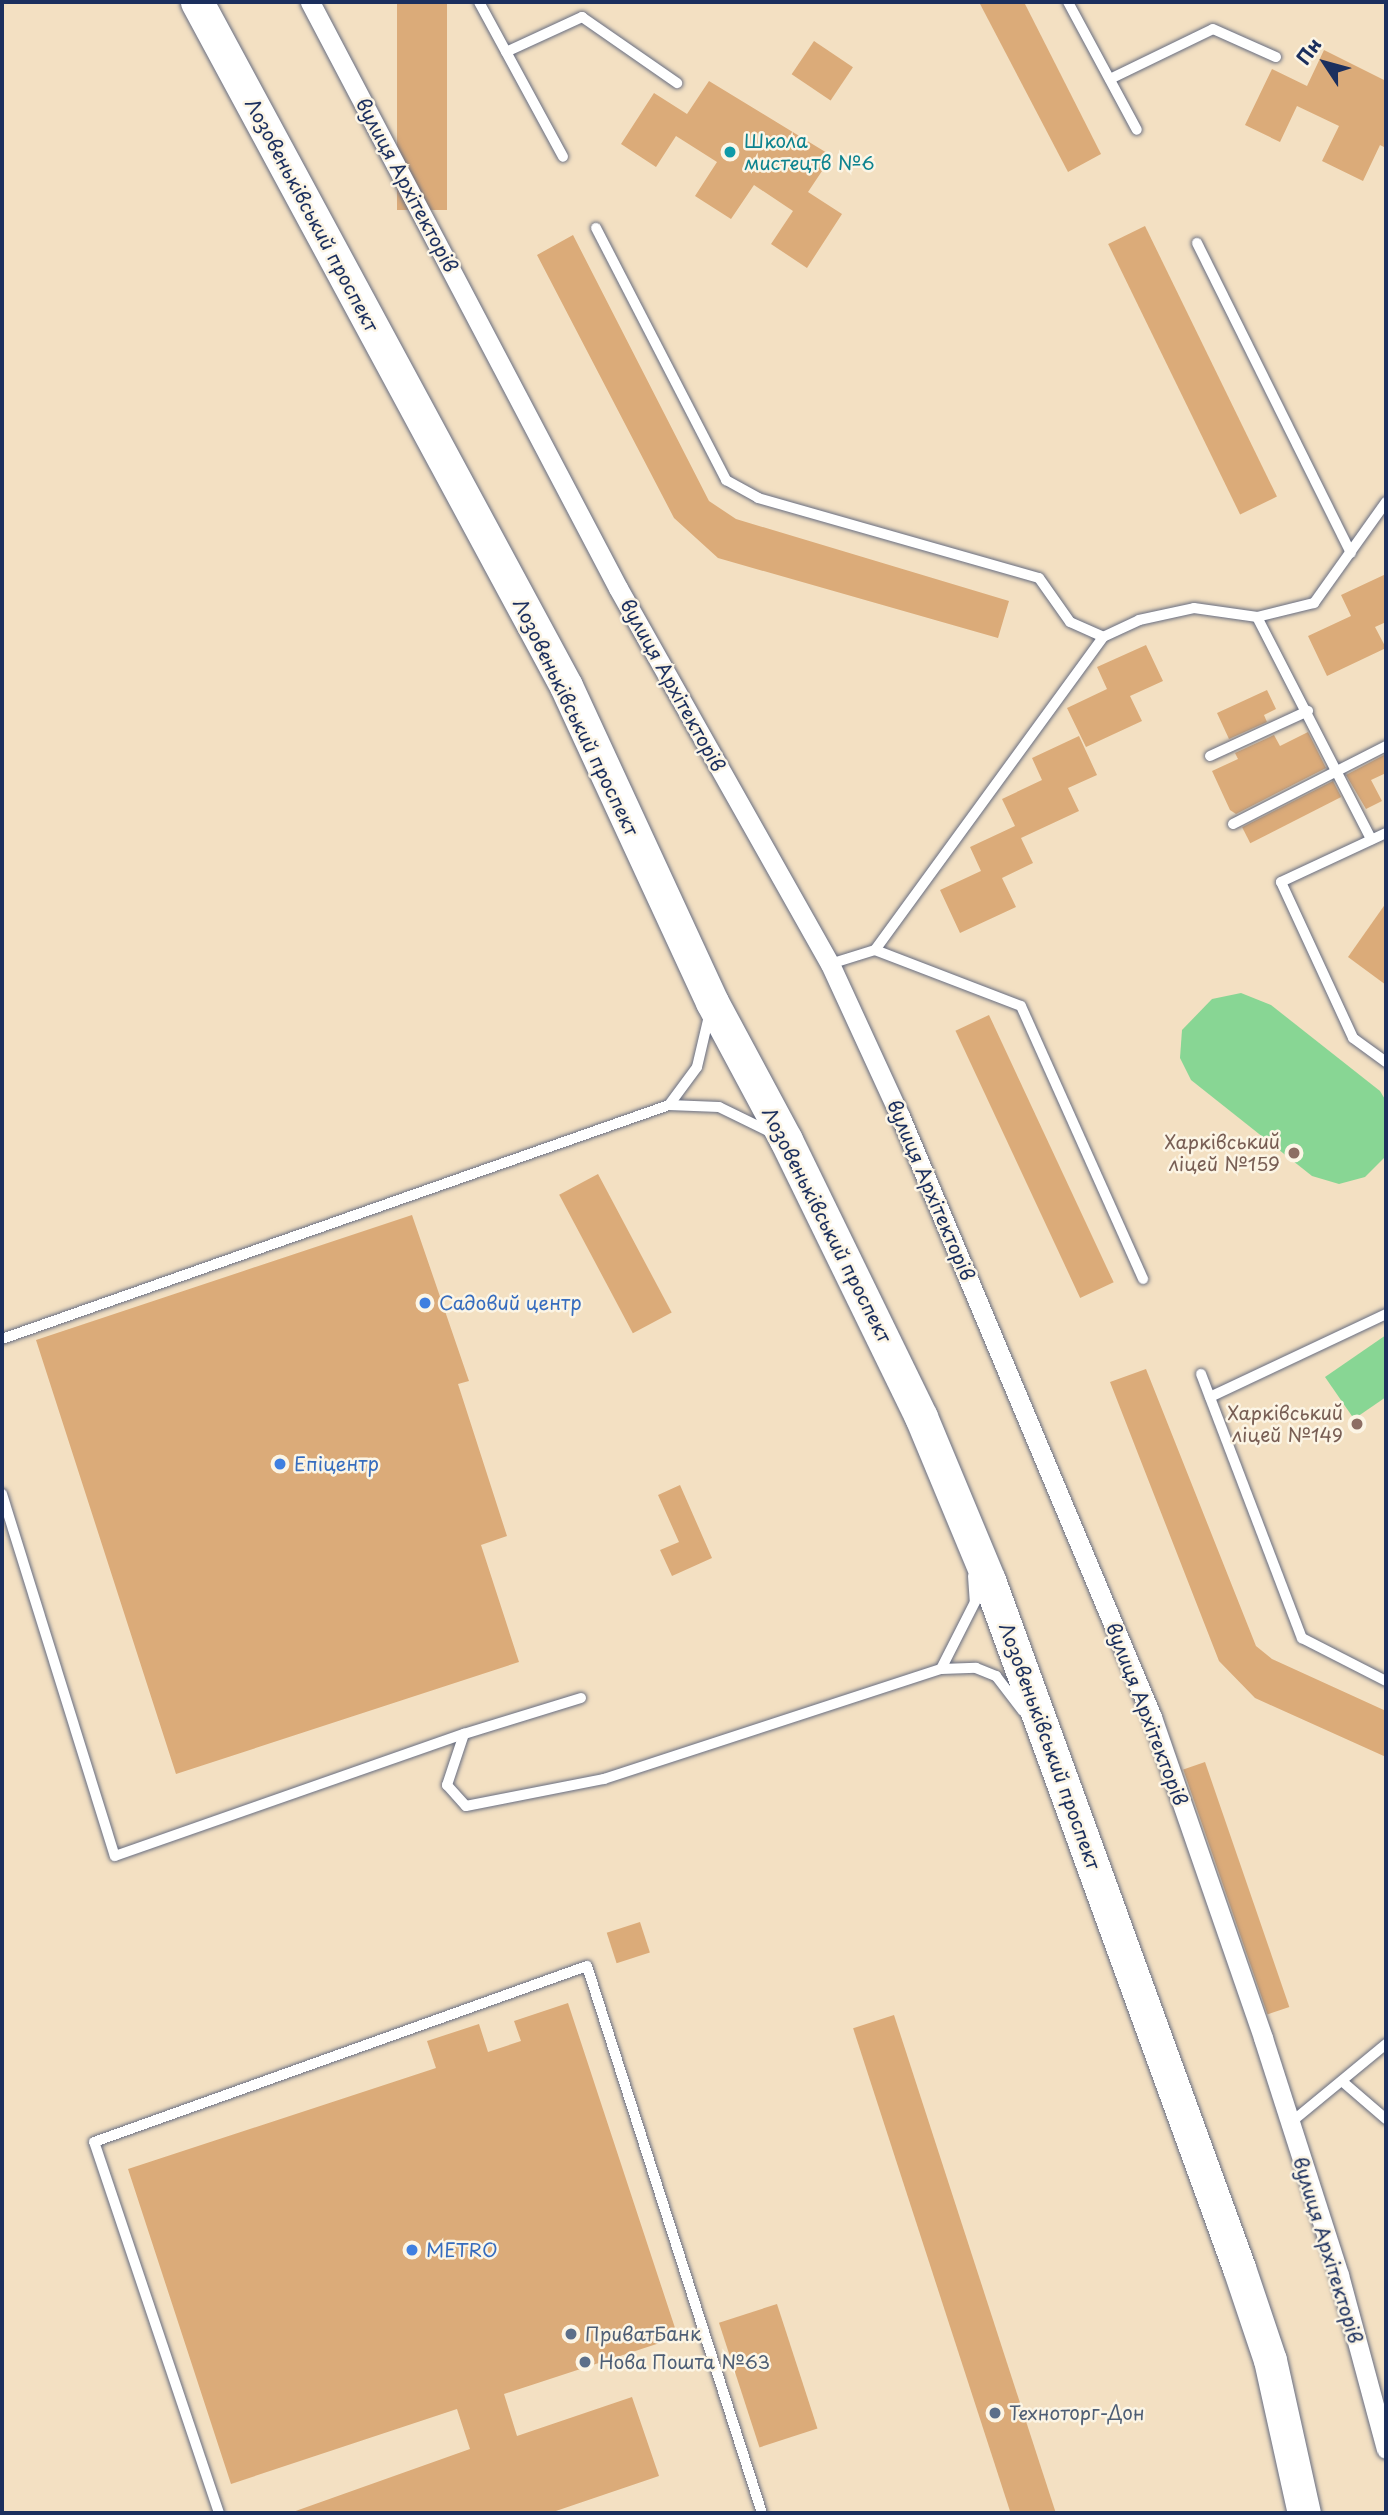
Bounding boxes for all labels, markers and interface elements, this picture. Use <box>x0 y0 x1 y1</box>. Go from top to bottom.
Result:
north arrow <box>1290 28 1360 98</box>
text: Пн <box>1289 31 1327 70</box>
street label: Лозовеньківський проспект <box>241 94 383 336</box>
street label: вулиця Архітекторів <box>351 94 463 276</box>
place label: Школа мистецтв №6 <box>744 130 874 174</box>
marker: Школа мистецтв №6 <box>722 144 738 160</box>
street label: Лозовеньківський проспект <box>508 594 644 840</box>
street label: вулиця Архітекторів <box>616 595 730 775</box>
street label: вулиця Архітекторів <box>883 1096 979 1284</box>
street label: Лозовеньківський проспект <box>757 1103 897 1347</box>
place label: Харківський ліцей №159 <box>1165 1131 1280 1175</box>
marker: Харківський ліцей №159 <box>1286 1145 1302 1161</box>
place label: Садовий центр <box>439 1292 581 1314</box>
marker: Садовий центр <box>417 1295 433 1311</box>
place label: Харківський ліцей №149 <box>1228 1402 1343 1446</box>
marker: Харківський ліцей №149 <box>1349 1416 1365 1432</box>
place label: Епіцентр <box>294 1453 379 1475</box>
marker: Епіцентр <box>272 1456 288 1472</box>
street label: Лозовеньківський проспект <box>995 1619 1105 1873</box>
street label: вулиця Архітекторів <box>1102 1619 1192 1809</box>
street label: вулиця Архітекторів <box>1289 2154 1367 2346</box>
place label: METRO <box>426 2239 498 2261</box>
marker: METRO <box>404 2242 420 2258</box>
place label: ПриватБанк <box>585 2323 701 2345</box>
marker: ПриватБанк <box>563 2326 579 2342</box>
place label: Нова Пошта №63 <box>599 2351 772 2373</box>
marker: Нова Пошта №63 <box>577 2354 593 2370</box>
place label: Техноторг-Дон <box>1009 2402 1144 2424</box>
marker: Техноторг-Дон <box>987 2405 1003 2421</box>

